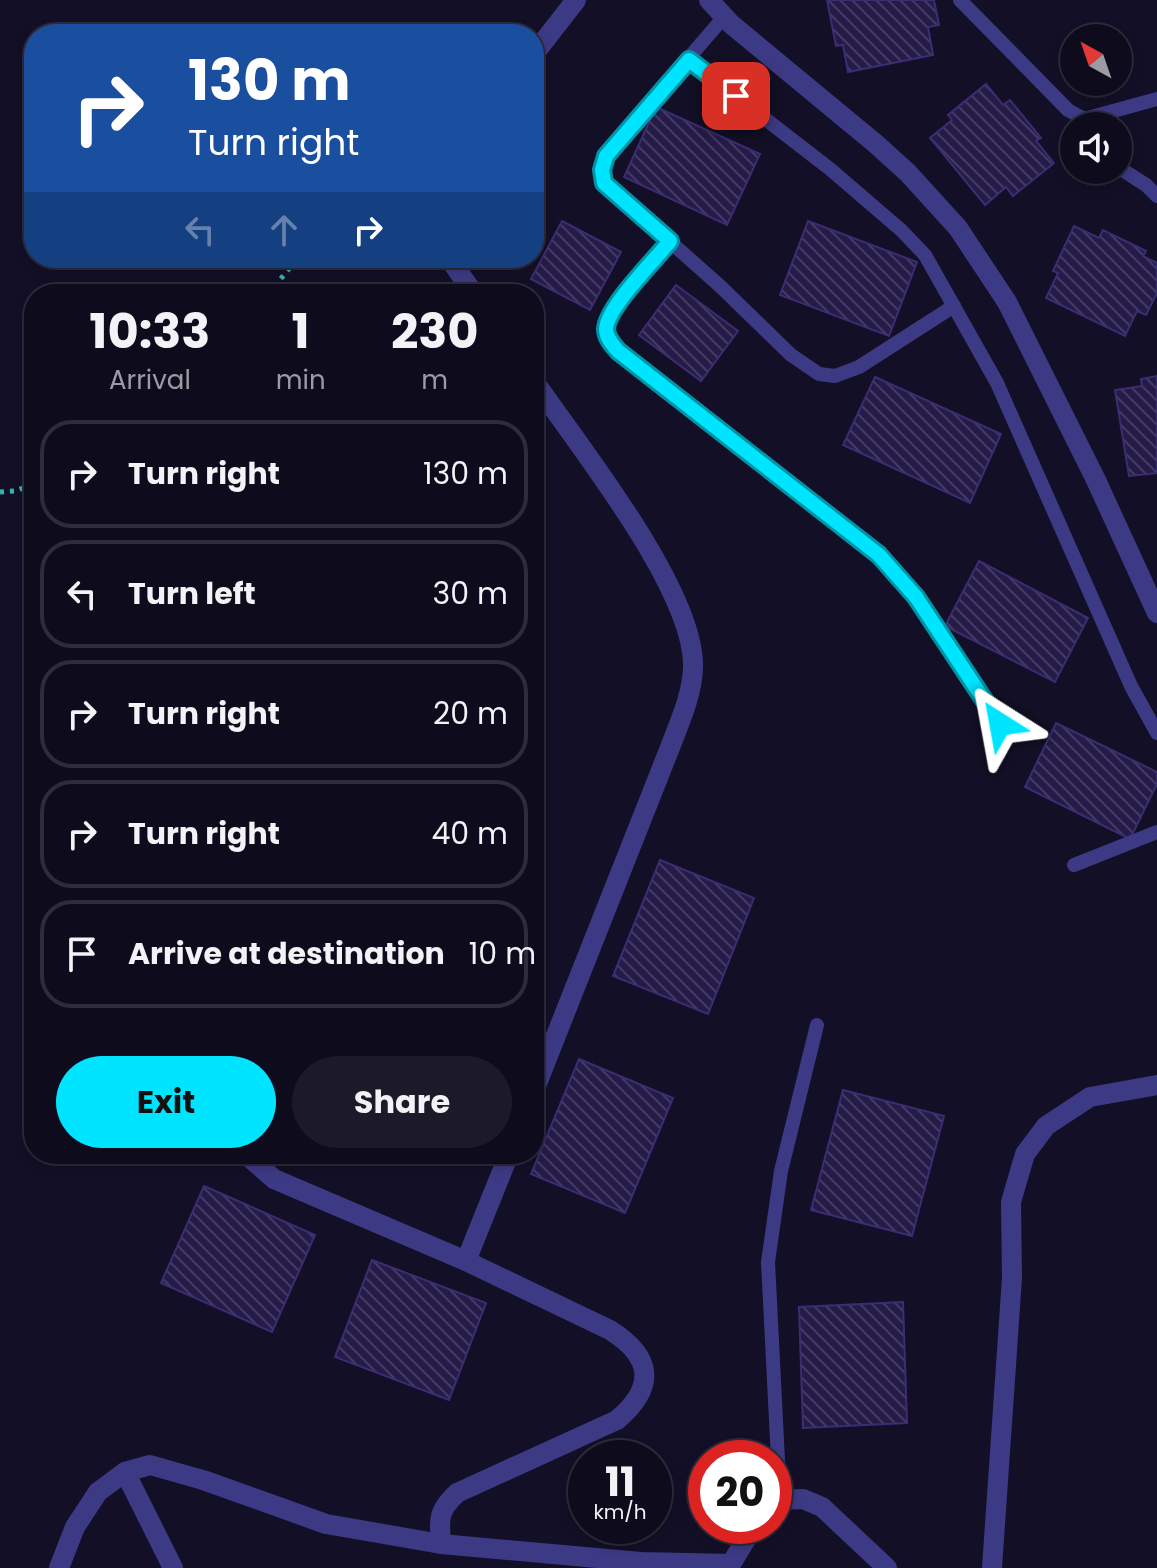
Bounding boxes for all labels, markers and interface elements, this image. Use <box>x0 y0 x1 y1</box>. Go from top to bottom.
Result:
north arrow <box>1060 24 1132 96</box>
map controls <box>1060 24 1132 184</box>
text: 130 m <box>188 41 351 120</box>
icon: right <box>56 56 160 160</box>
pin <box>702 62 770 130</box>
icon: arrive <box>714 74 758 118</box>
button: sound <box>1060 112 1132 184</box>
text: Turn right <box>188 117 359 168</box>
icon: left <box>178 208 222 252</box>
icon: ahead <box>262 208 306 252</box>
icon: right <box>346 208 390 252</box>
text: 10:33 <box>89 298 210 365</box>
text: 1 <box>292 298 310 365</box>
text: 230 <box>391 298 479 365</box>
text: Arrival <box>109 362 191 398</box>
text: min <box>276 362 326 398</box>
text: m <box>421 362 448 398</box>
icon: right <box>60 452 104 496</box>
text: Turn right <box>128 452 280 495</box>
text: 130 m <box>423 452 508 495</box>
icon: left <box>60 572 104 616</box>
text: Turn left <box>128 572 256 615</box>
text: 30 m <box>433 572 508 615</box>
position arrow <box>958 682 1042 766</box>
icon: right <box>60 692 104 736</box>
text: Turn right <box>128 692 280 735</box>
text: 20 m <box>433 692 508 735</box>
icon: right <box>60 812 104 856</box>
text: Turn right <box>128 812 280 855</box>
text: 40 m <box>431 812 508 855</box>
icon: arrive <box>60 932 104 976</box>
text: Arrive at destination <box>128 932 445 975</box>
text: 10 m <box>469 932 536 975</box>
button: Exit <box>56 1056 276 1148</box>
button: Share <box>292 1056 512 1148</box>
speed limit sign: 20 <box>688 1440 792 1544</box>
text: 11 <box>605 1454 635 1510</box>
text: km/h <box>593 1498 647 1526</box>

